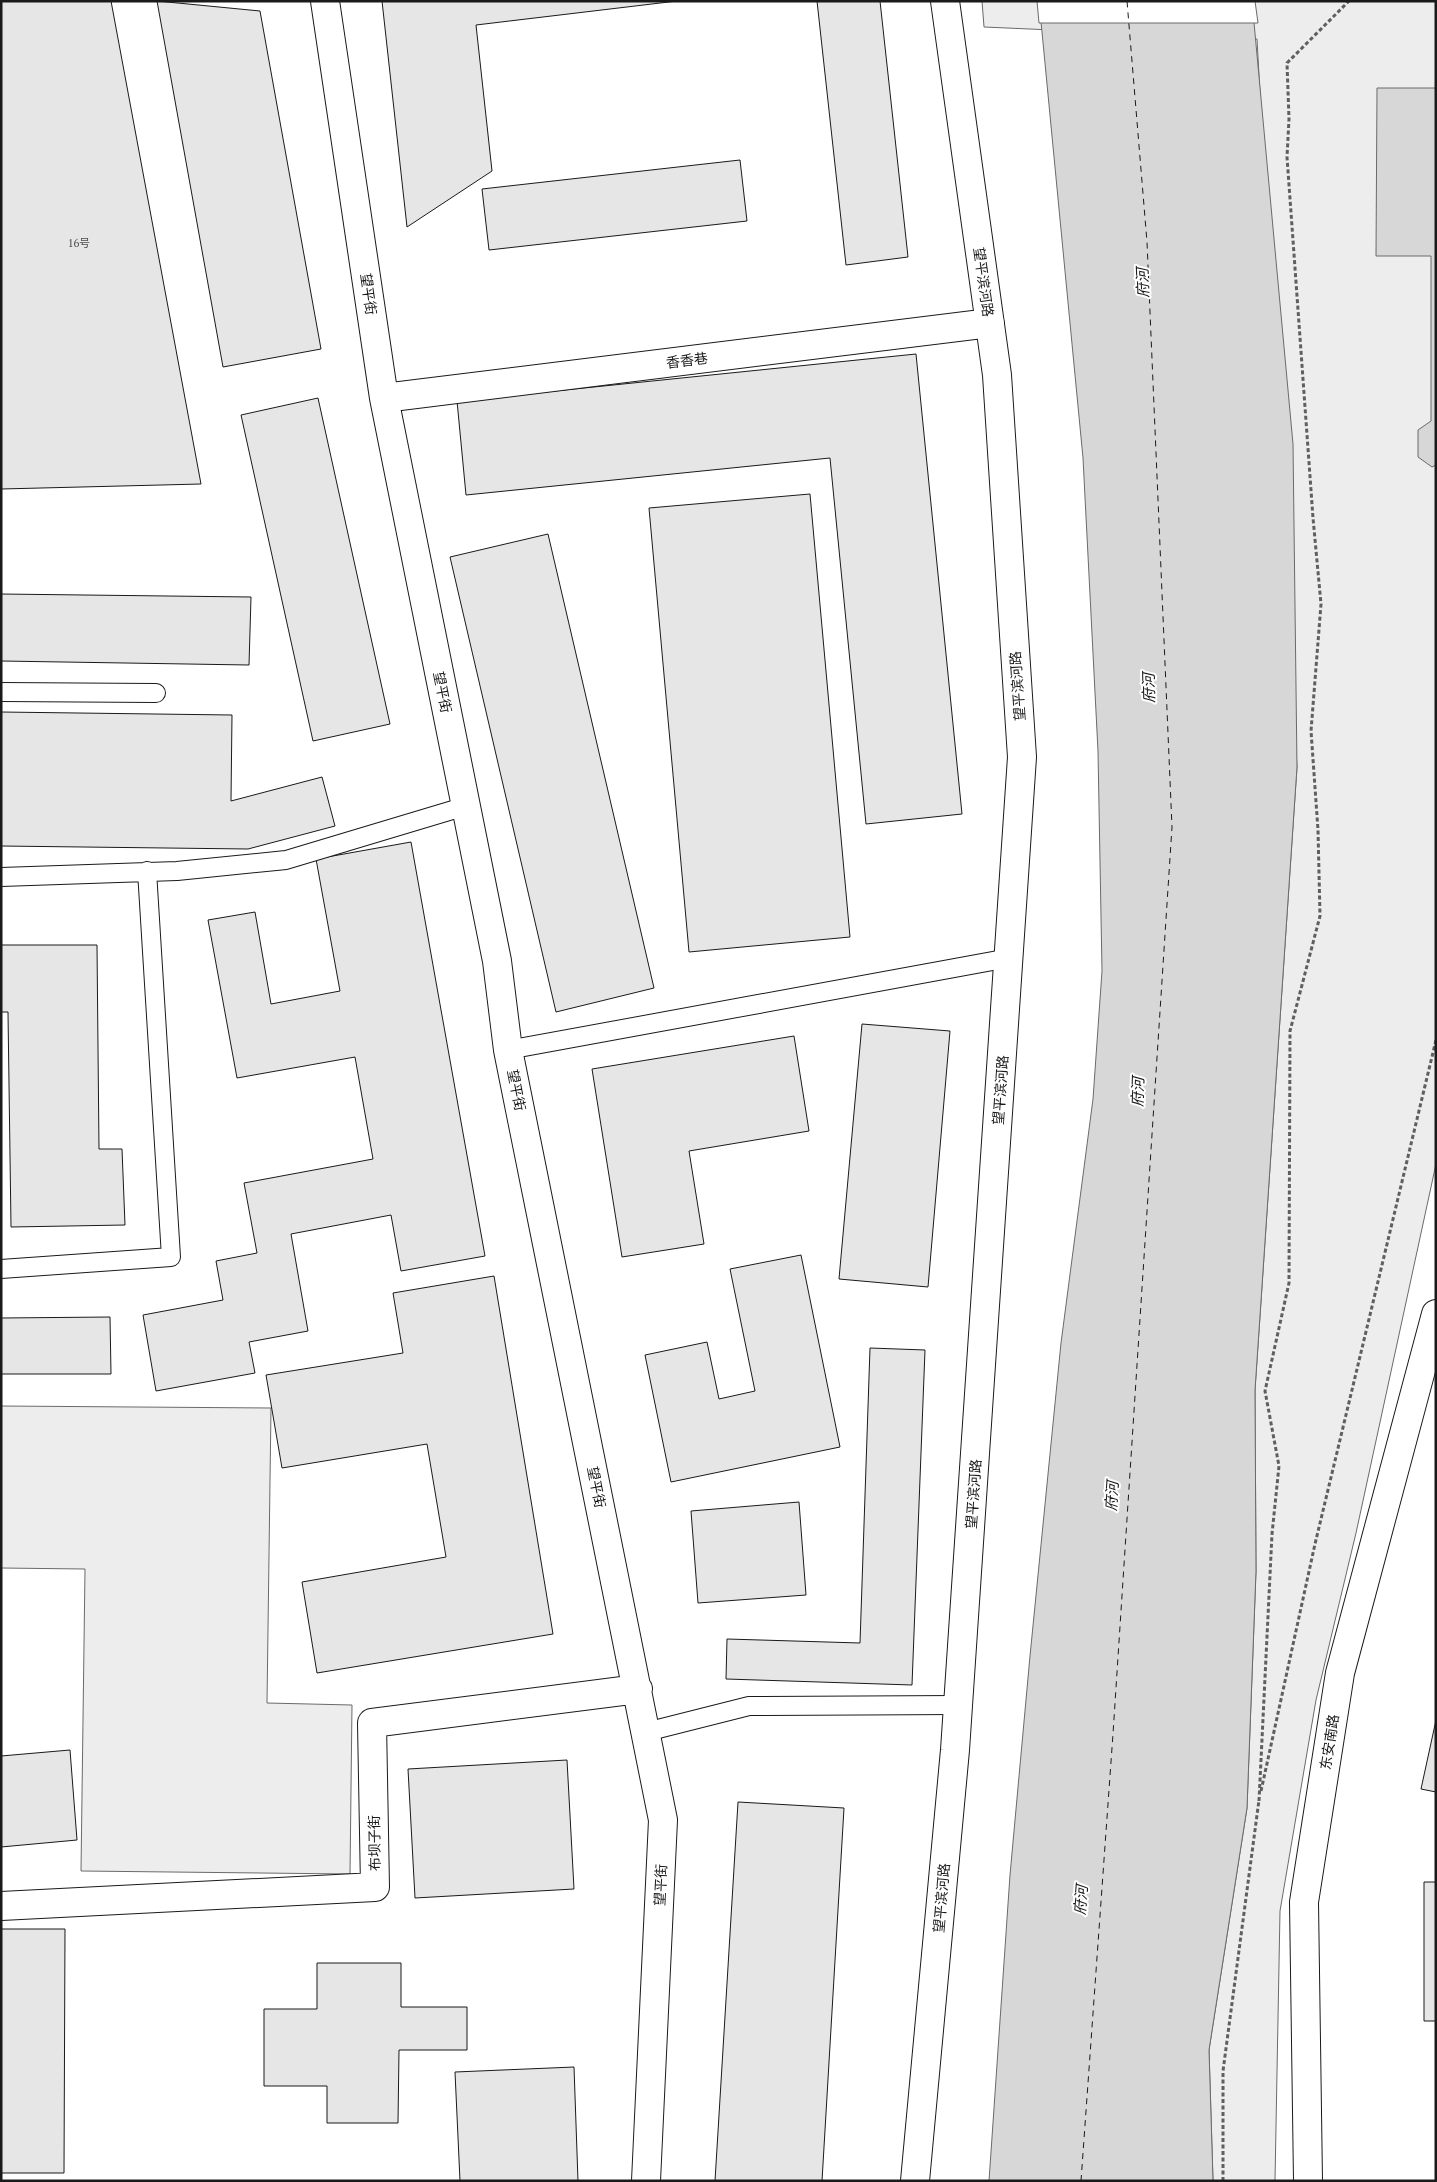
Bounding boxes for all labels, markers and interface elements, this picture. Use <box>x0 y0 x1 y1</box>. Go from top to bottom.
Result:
house number: 16号 <box>68 236 90 250</box>
street label: 望平滨河路 <box>970 246 998 318</box>
water label: 府河 <box>1131 265 1153 298</box>
street label: 望平街 <box>357 272 381 316</box>
street label: 香香巷 <box>665 348 709 372</box>
street label: 望平滨河路 <box>1005 650 1029 722</box>
street label: 望平街 <box>430 670 456 714</box>
water label: 府河 <box>1138 670 1158 703</box>
street label: 望平滨河路 <box>988 1054 1012 1126</box>
street label: 望平街 <box>504 1068 530 1112</box>
water label: 府河 <box>1126 1074 1148 1107</box>
street label: 望平滨河路 <box>961 1458 985 1530</box>
street label: 望平街 <box>584 1465 610 1509</box>
water label: 府河 <box>1100 1477 1122 1512</box>
street label: 东安南路 <box>1315 1713 1343 1771</box>
street label: 布坝子街 <box>364 1815 384 1871</box>
street label: 望平滨河路 <box>928 1862 954 1934</box>
street label: 望平街 <box>649 1864 671 1906</box>
water label: 府河 <box>1069 1881 1092 1916</box>

